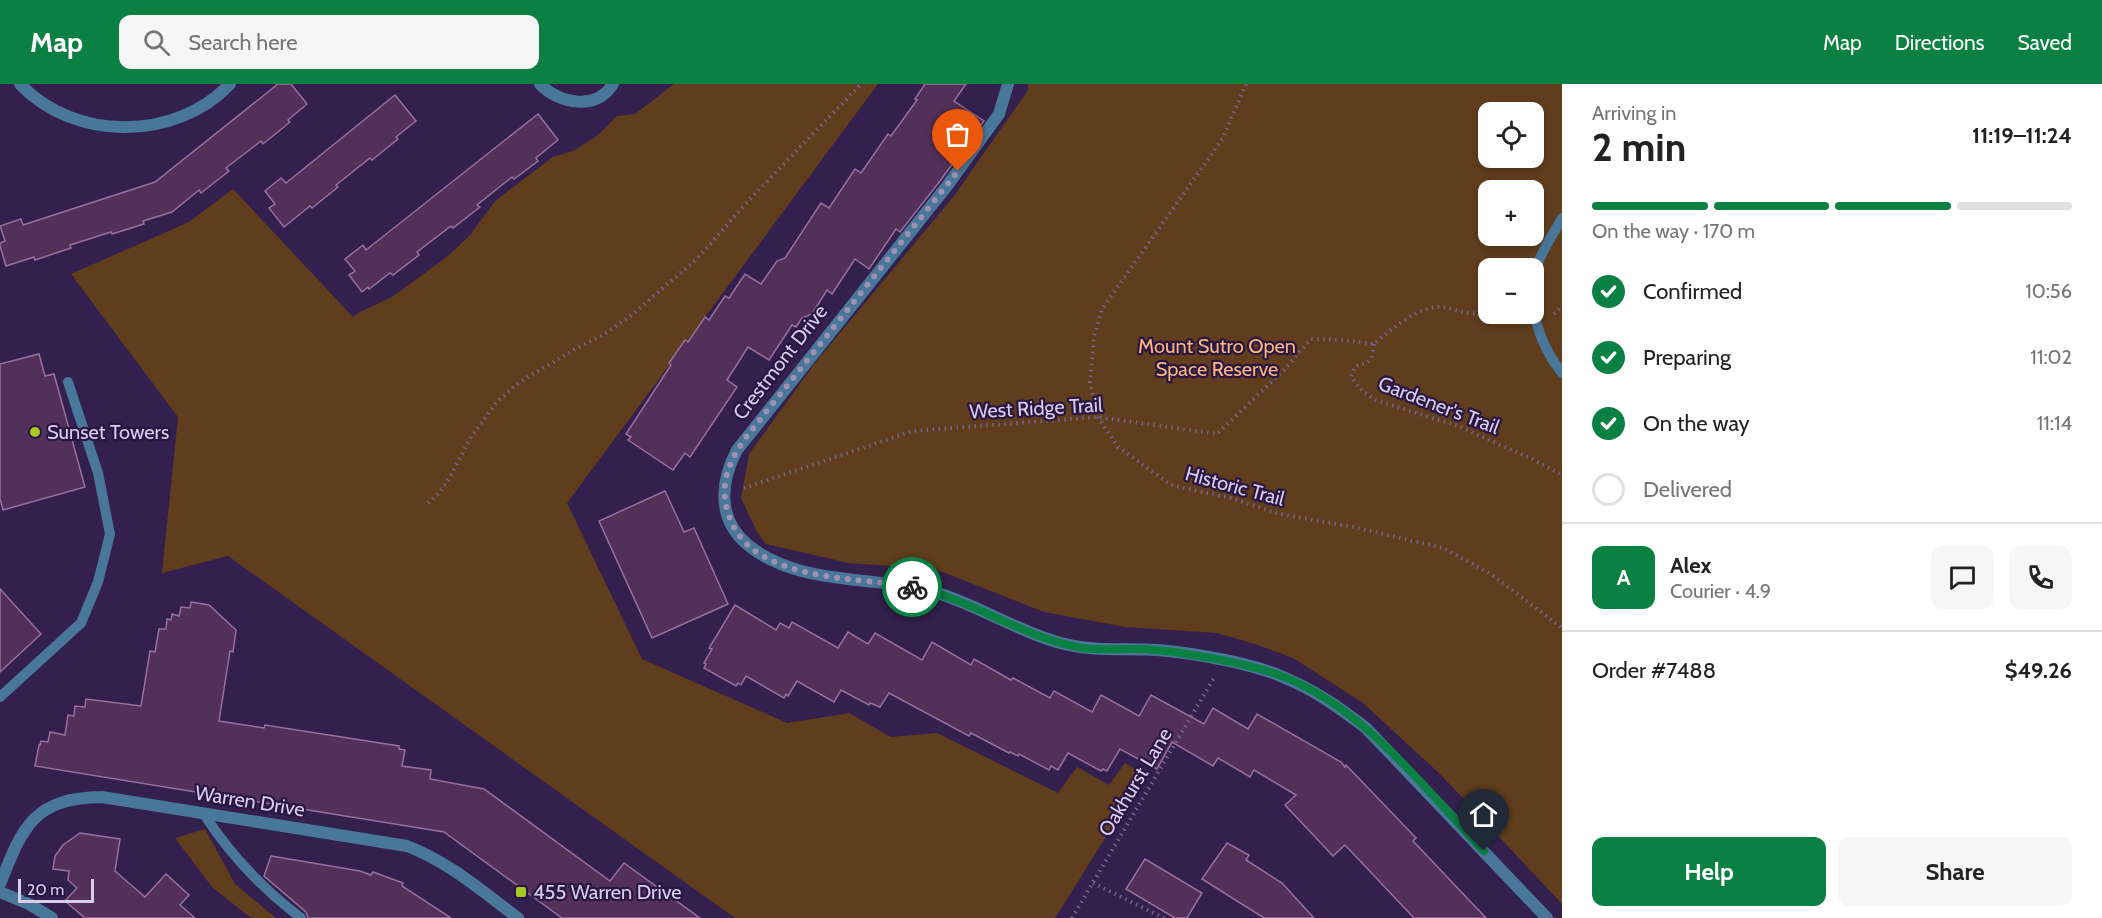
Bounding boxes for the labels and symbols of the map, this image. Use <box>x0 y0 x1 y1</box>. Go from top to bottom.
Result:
pin <box>932 109 983 171</box>
street label: Crestmont Drive <box>728 300 832 424</box>
park label: Mount Sutro Open Space Reserve <box>1138 334 1296 381</box>
street label: Gardener's Trail <box>1375 371 1503 439</box>
street label: West Ridge Trail <box>969 393 1104 423</box>
place label: Sunset Towers <box>47 420 169 444</box>
marker: Sunset Towers <box>28 425 42 439</box>
street label: Historic Trail <box>1183 461 1288 511</box>
courier <box>882 557 942 617</box>
street label: Oakhurst Lane <box>1093 724 1177 840</box>
street label: Warren Drive <box>193 780 307 822</box>
pin <box>1458 789 1509 851</box>
scale bar <box>18 876 94 904</box>
place label: 455 Warren Drive <box>533 880 682 904</box>
marker: 455 Warren Drive <box>514 885 528 899</box>

